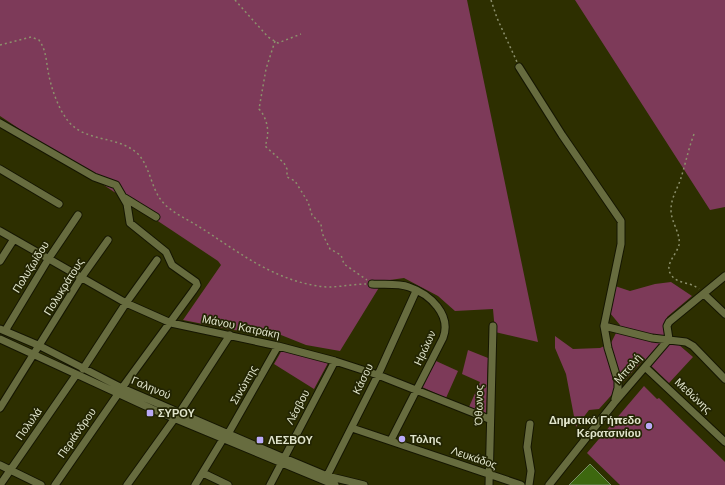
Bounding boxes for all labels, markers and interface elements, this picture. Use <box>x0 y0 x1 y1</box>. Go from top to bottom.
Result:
street label: Πολυζωίδου <box>10 239 52 295</box>
street label: Πολυκράτους <box>41 256 87 318</box>
street label: Μάνου Κατράκη <box>201 312 281 342</box>
street label: Ηρώων <box>411 328 439 367</box>
street label: Μπαλή <box>612 351 644 387</box>
street label: Κάσου <box>350 362 376 396</box>
street label: Σινώπης <box>228 363 260 407</box>
street label: Γαληνού <box>129 374 173 402</box>
street label: Μεθώνης <box>672 376 714 416</box>
street label: Όθωνος <box>472 385 486 426</box>
street label: Λέσβου <box>283 387 313 427</box>
street label: Πολυλά <box>13 405 45 443</box>
street label: Περιάνδρου <box>55 406 99 460</box>
place label: ΣΥΡΟΥ <box>158 407 196 420</box>
marker: ΣΥΡΟΥ <box>145 408 155 418</box>
place label: Δημοτικό Γήπεδο Κερατσινίου <box>549 414 641 440</box>
marker: Δημοτικό Γήπεδο Κερατσινίου <box>644 421 654 431</box>
place label: Τόλης <box>410 433 441 446</box>
place label: ΛΕΣΒΟΥ <box>268 434 313 447</box>
marker: Τόλης <box>397 434 407 444</box>
marker: ΛΕΣΒΟΥ <box>255 435 265 445</box>
street label: Λευκάδος <box>449 444 499 472</box>

